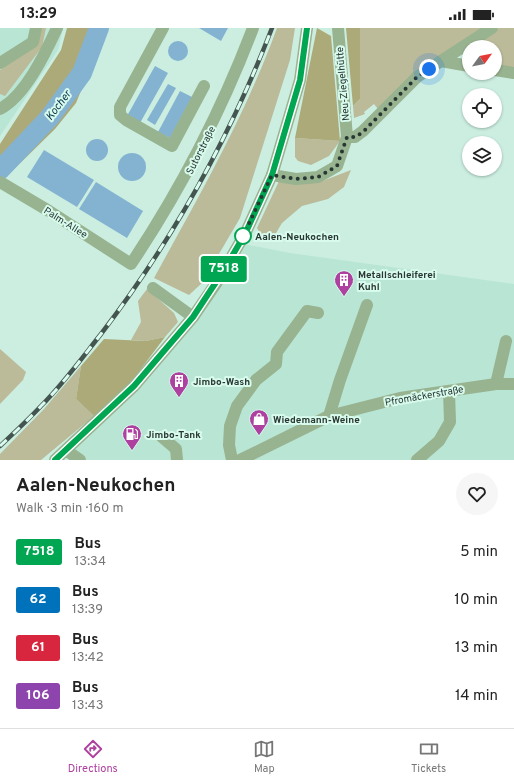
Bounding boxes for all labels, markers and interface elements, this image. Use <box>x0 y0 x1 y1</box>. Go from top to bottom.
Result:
text: 13:29 <box>20 5 57 24</box>
north arrow <box>462 40 502 80</box>
map controls <box>462 40 502 176</box>
street label: Neu-Ziegelhütte <box>334 46 353 121</box>
your location <box>419 59 439 79</box>
water label: Kocher <box>43 87 75 123</box>
button: locate <box>462 88 502 128</box>
street label: Sutorstraße <box>184 124 219 177</box>
button: layers <box>462 136 502 176</box>
street label: Palm-Allee <box>41 205 90 242</box>
marker: Aalen-Neukochen <box>234 227 252 245</box>
place label: Aalen-Neukochen <box>255 231 339 244</box>
line badge: 7518 <box>196 256 252 282</box>
text: 7518 <box>209 260 239 277</box>
building icon: Metallschleiferei Kuhl <box>333 269 355 297</box>
place label: Metallschleiferei Kuhl <box>358 269 436 294</box>
building icon: Jimbo-Wash <box>168 370 190 398</box>
place label: Jimbo-Wash <box>193 376 250 389</box>
street label: Pfromäckerstraße <box>384 383 465 410</box>
shop icon: Wiedemann-Weine <box>248 408 270 436</box>
place label: Wiedemann-Weine <box>273 414 360 427</box>
fuel station icon: Jimbo-Tank <box>121 423 143 451</box>
place label: Jimbo-Tank <box>146 429 201 442</box>
button: heart <box>456 473 498 515</box>
text: Aalen-Neukochen <box>16 474 175 498</box>
text: Walk · 3 min · 160 m <box>16 501 124 517</box>
text: Bus <box>74 535 101 554</box>
text: 7518 <box>24 543 54 560</box>
text: 5 min <box>460 543 498 562</box>
text: 13:34 <box>74 554 106 570</box>
text: Bus <box>72 583 99 602</box>
text: 62 <box>29 591 47 608</box>
text: 10 min <box>454 591 498 610</box>
text: 13:39 <box>72 602 103 618</box>
text: Bus <box>72 631 99 650</box>
text: 61 <box>31 639 45 656</box>
text: 13 min <box>455 639 498 658</box>
text: 13:42 <box>72 650 104 666</box>
text: Bus <box>72 679 99 698</box>
text: 106 <box>26 687 50 704</box>
text: 14 min <box>455 687 498 706</box>
text: 13:43 <box>72 698 104 714</box>
tab: Directions <box>68 738 118 776</box>
tab: Map <box>253 738 275 776</box>
tab: Tickets <box>411 738 446 776</box>

